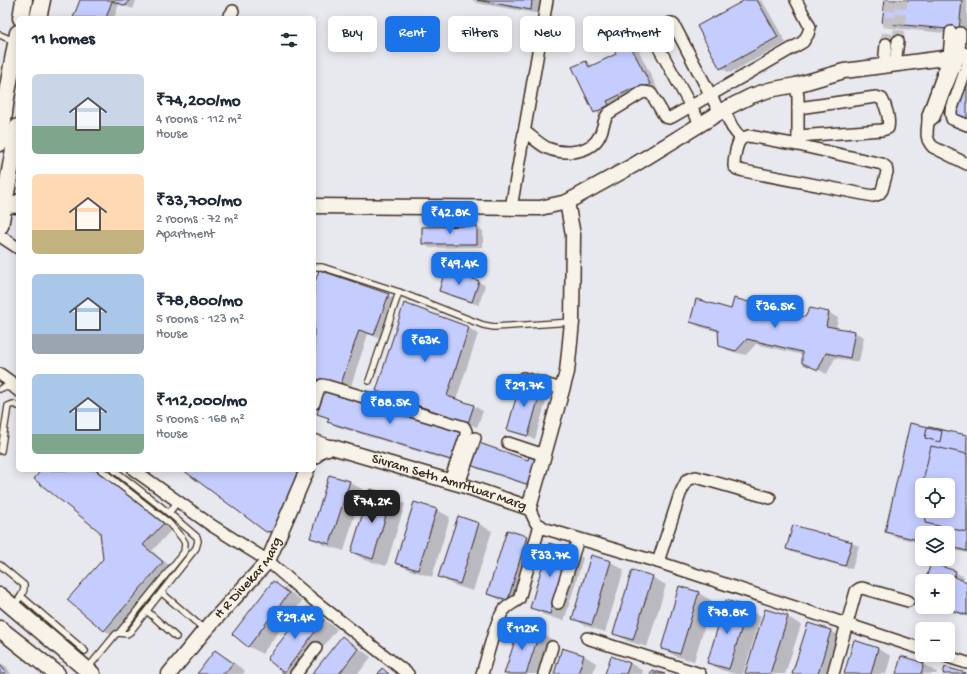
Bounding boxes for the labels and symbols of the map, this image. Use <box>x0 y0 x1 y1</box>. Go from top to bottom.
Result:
pin: ₹42.8K <box>417 201 483 235</box>
pin: ₹49.4K <box>426 252 492 286</box>
pin: ₹36.5K <box>742 295 808 329</box>
pin: ₹63K <box>401 329 449 363</box>
pin: ₹29.7K <box>491 374 557 408</box>
pin: ₹88.5K <box>357 391 423 425</box>
street label: Sivram Seth Amritwar Marg <box>370 451 529 515</box>
pin: ₹74.2K <box>339 490 405 524</box>
street label: H R Divekar Marg <box>211 535 286 622</box>
pin: ₹33.7K <box>517 544 583 578</box>
pin: ₹78.8K <box>694 601 760 635</box>
pin: ₹29.4K <box>262 606 328 640</box>
pin: ₹112K <box>494 617 550 651</box>

